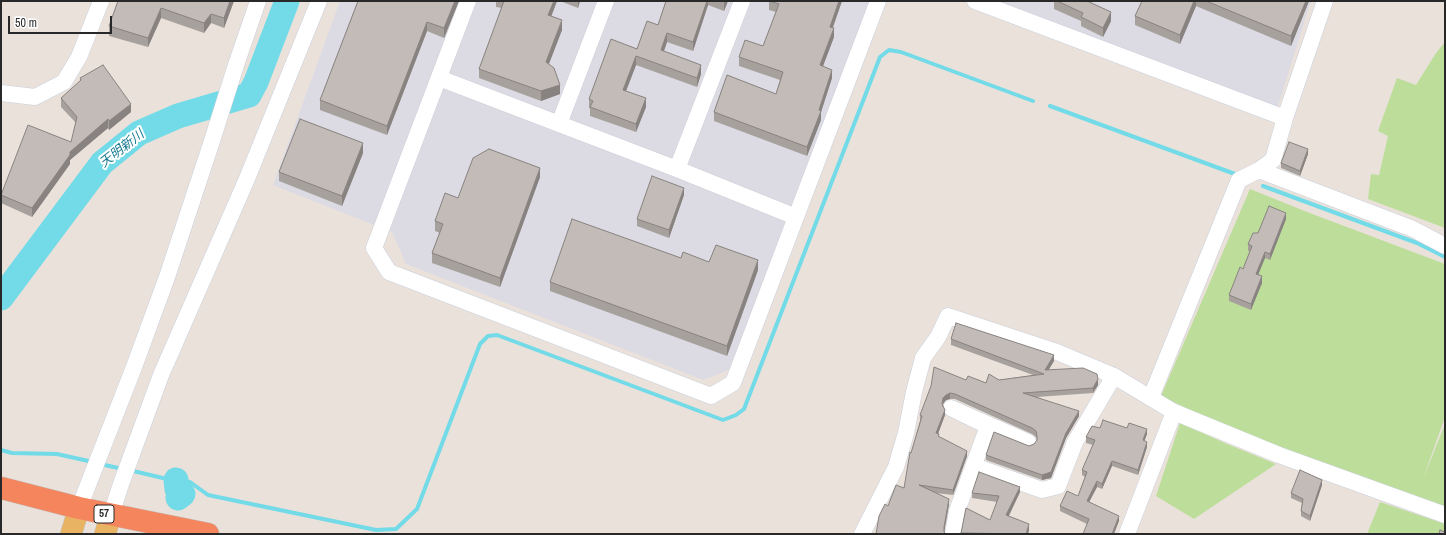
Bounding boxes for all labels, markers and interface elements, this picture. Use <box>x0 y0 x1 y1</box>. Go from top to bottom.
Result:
scale bar <box>10 8 114 34</box>
text: 50 m <box>15 15 37 31</box>
water label: 天明新川 <box>97 127 147 171</box>
road number: 57 <box>94 505 114 523</box>

